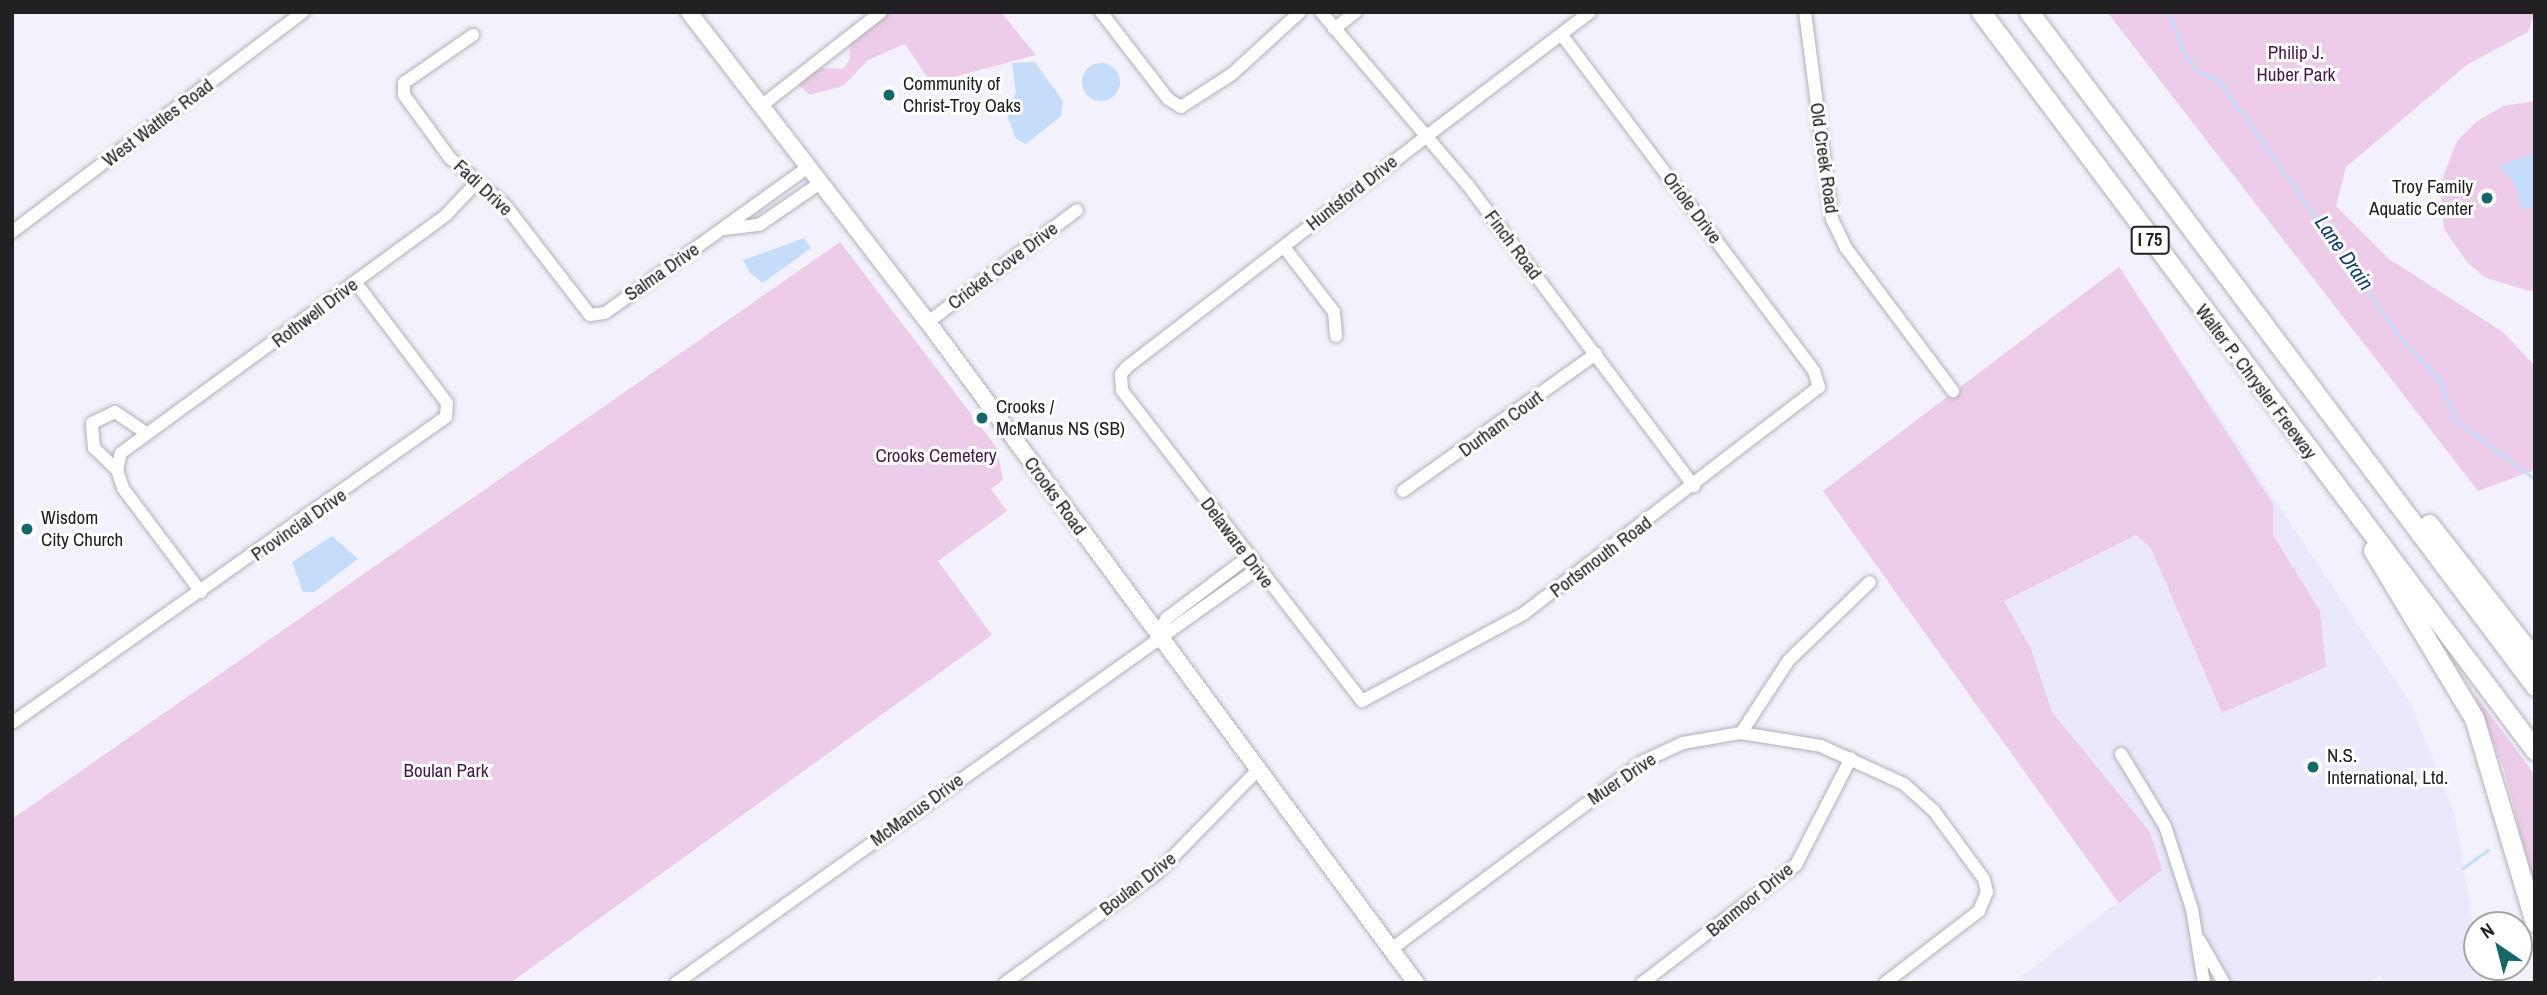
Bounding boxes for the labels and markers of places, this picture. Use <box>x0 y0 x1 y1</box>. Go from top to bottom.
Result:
place label: Community of Christ-Troy Oaks <box>903 73 1021 117</box>
marker: Community of Christ-Troy Oaks <box>881 87 897 103</box>
place label: Troy Family Aquatic Center <box>2369 176 2473 220</box>
marker: Troy Family Aquatic Center <box>2479 190 2495 206</box>
place label: Crooks / McManus NS (SB) <box>996 396 1125 440</box>
marker: Crooks / McManus NS (SB) <box>974 410 990 426</box>
place label: Wisdom City Church <box>41 507 123 551</box>
marker: Wisdom City Church <box>19 521 35 537</box>
place label: N.S. International, Ltd. <box>2327 745 2448 789</box>
marker: N.S. International, Ltd. <box>2305 759 2321 775</box>

